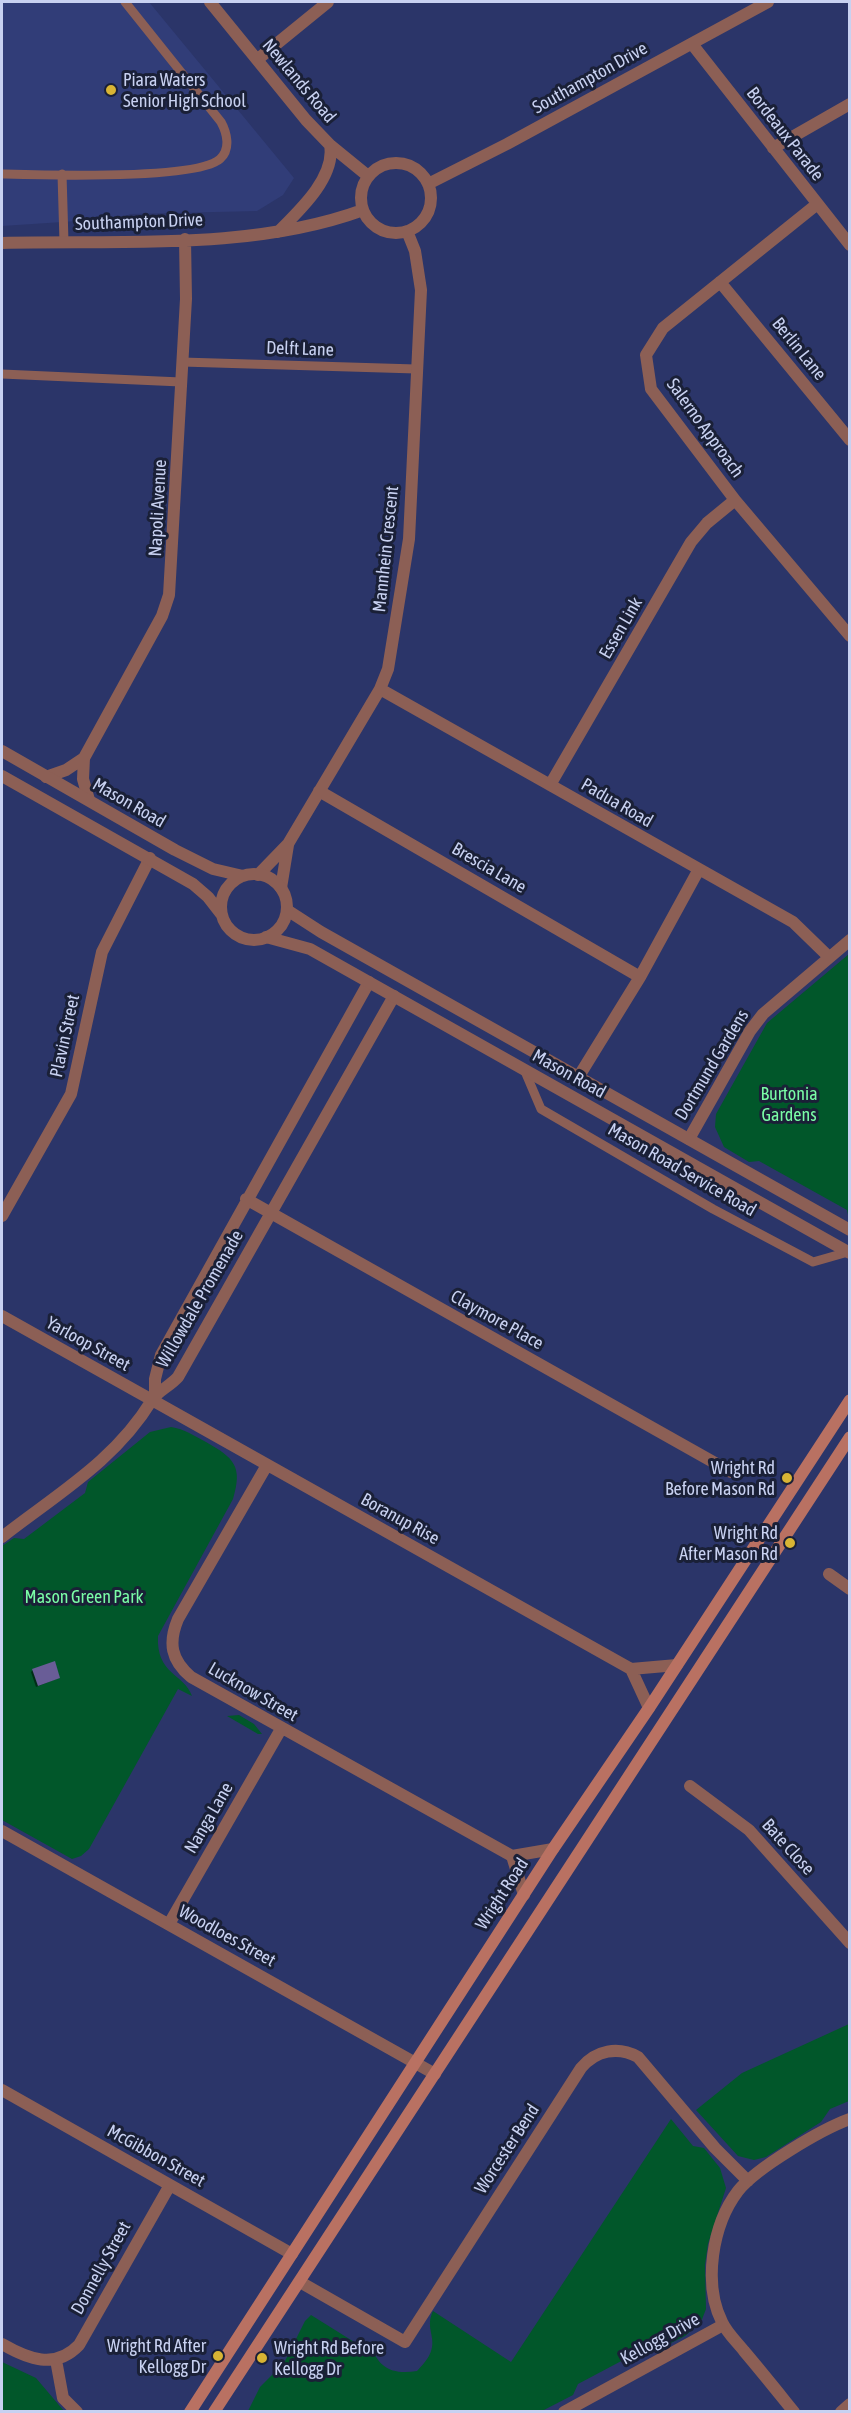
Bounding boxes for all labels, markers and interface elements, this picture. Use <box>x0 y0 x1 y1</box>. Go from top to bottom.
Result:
street label: Newlands Road <box>258 35 340 127</box>
street label: Southampton Drive <box>529 38 651 118</box>
place label: Piara Waters Senior High School <box>123 69 246 112</box>
marker: Piara Waters Senior High School <box>104 83 118 97</box>
street label: Bordeaux Parade <box>742 83 828 185</box>
street label: Southampton Drive <box>75 209 203 235</box>
street label: Berlin Lane <box>767 313 831 385</box>
street label: Delft Lane <box>266 337 334 361</box>
street label: Salerno Approach <box>662 374 748 482</box>
street label: Napoli Avenue <box>145 459 171 557</box>
street label: Mannhein Crescent <box>369 485 403 613</box>
street label: Essen Link <box>595 593 647 663</box>
street label: Mason Road <box>89 773 169 833</box>
street label: Padua Road <box>577 774 657 832</box>
street label: Brescia Lane <box>448 838 530 898</box>
street label: Plavin Street <box>46 993 84 1079</box>
street label: Dortmund Gardens <box>670 1006 754 1124</box>
street label: Mason Road <box>528 1045 610 1103</box>
park label: Burtonia Gardens <box>760 1083 818 1126</box>
street label: Mason Road Service Road <box>604 1119 760 1221</box>
street label: Willowdale Promenade <box>152 1226 248 1372</box>
street label: Claymore Place <box>447 1286 547 1354</box>
street label: Yarloop Street <box>42 1312 134 1376</box>
place label: Wright Rd Before Mason Rd <box>665 1457 775 1500</box>
marker: Wright Rd Before Mason Rd <box>780 1471 794 1485</box>
street label: Boranup Rise <box>357 1489 443 1549</box>
place label: Wright Rd After Mason Rd <box>679 1522 778 1564</box>
marker: Wright Rd After Mason Rd <box>783 1536 797 1550</box>
park label: Mason Green Park <box>25 1586 143 1608</box>
street label: Lucknow Street <box>204 1658 302 1726</box>
street label: Nanga Lane <box>180 1779 238 1857</box>
street label: Bate Close <box>757 1814 819 1880</box>
street label: Wright Road <box>471 1854 533 1934</box>
street label: Woodloes Street <box>175 1900 279 1972</box>
street label: Worcester Bend <box>470 2100 544 2198</box>
street label: McGibbon Street <box>103 2120 209 2192</box>
street label: Donnelly Street <box>67 2218 135 2318</box>
street label: Kellogg Drive <box>617 2308 703 2370</box>
place label: Wright Rd After Kellogg Dr <box>107 2335 206 2378</box>
place label: Wright Rd Before Kellogg Dr <box>274 2337 384 2380</box>
marker: Wright Rd After Kellogg Dr <box>211 2349 225 2363</box>
marker: Wright Rd Before Kellogg Dr <box>255 2351 269 2365</box>

